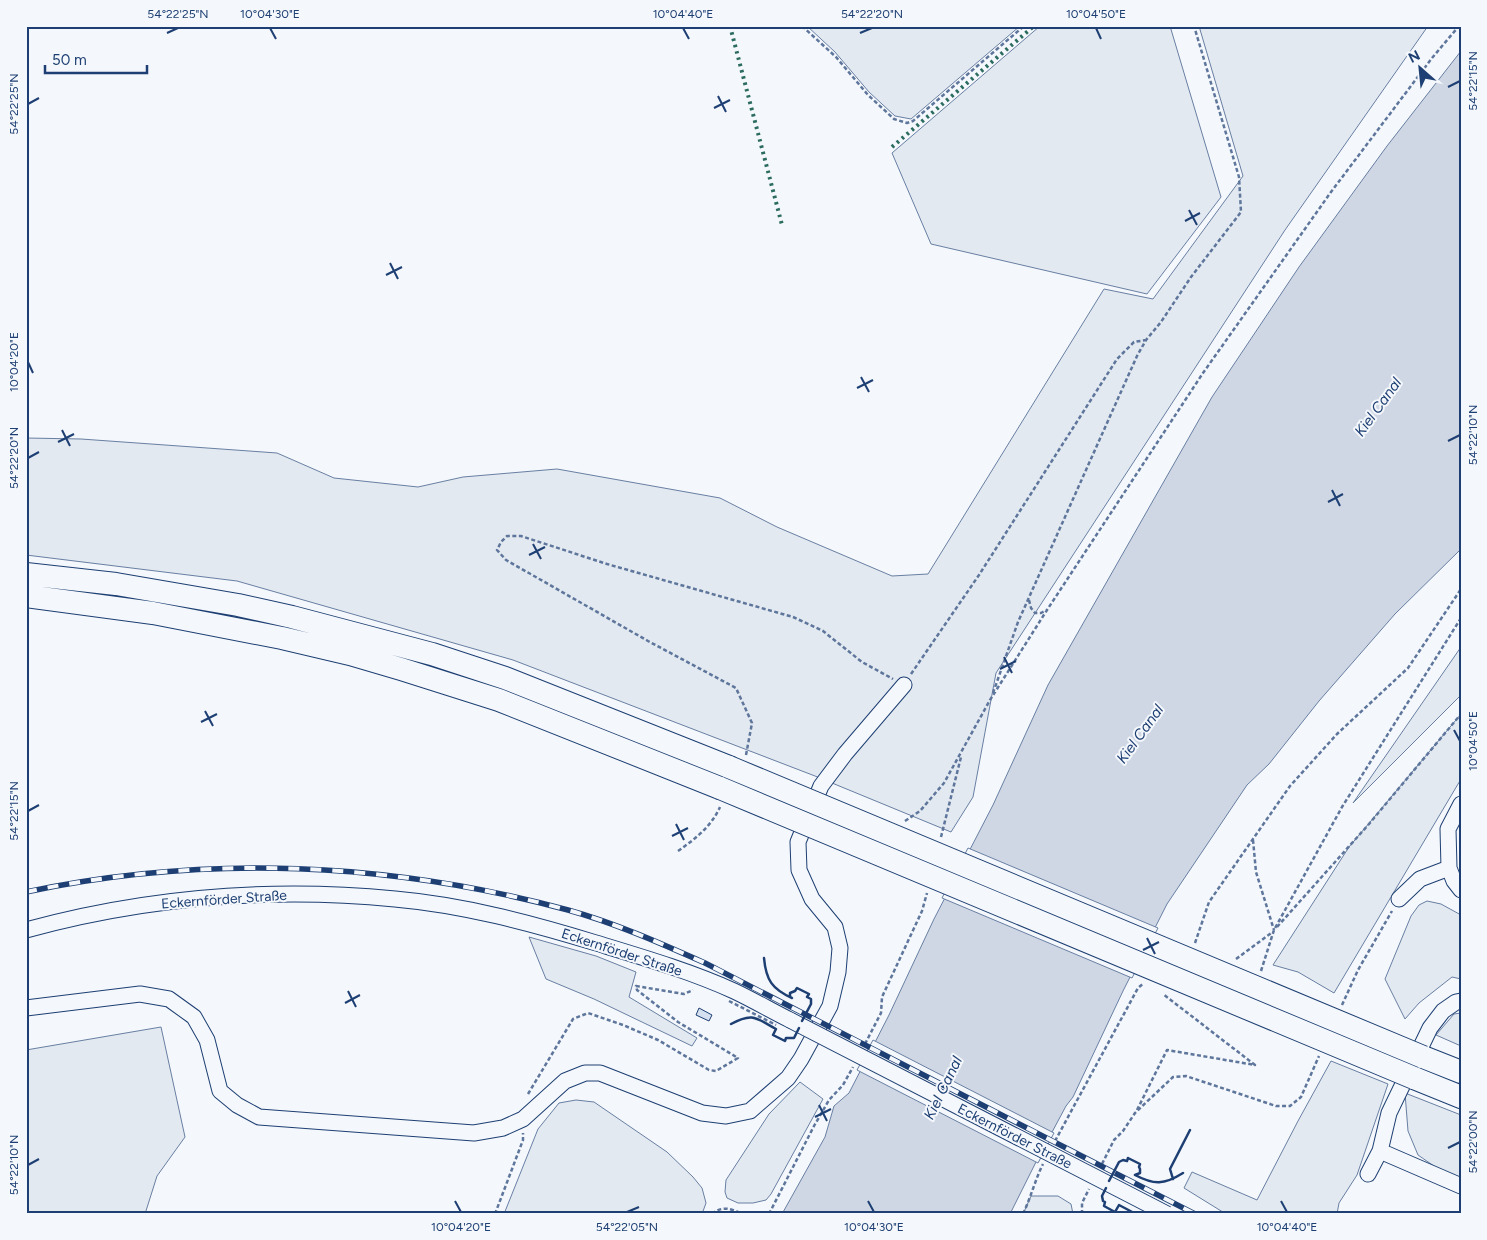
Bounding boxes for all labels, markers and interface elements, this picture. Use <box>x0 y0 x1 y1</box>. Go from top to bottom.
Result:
text: 54°22'25"N <box>147 7 209 21</box>
text: 10°04'30"E <box>240 7 300 21</box>
text: 10°04'40"E <box>653 7 713 21</box>
text: 54°22'20"N <box>841 7 903 21</box>
text: 10°04'50"E <box>1066 7 1126 21</box>
scale bar <box>45 42 148 74</box>
north arrow <box>1394 42 1444 92</box>
text: N <box>1406 47 1423 67</box>
text: 50 m <box>52 51 87 69</box>
text: 54°22'15"N <box>1466 51 1480 111</box>
text: 54°22'25"N <box>7 73 21 135</box>
text: 10°04'20"E <box>7 332 21 392</box>
water label: Kiel Canal <box>1351 374 1406 440</box>
text: 54°22'10"N <box>1466 405 1480 465</box>
text: 54°22'20"N <box>7 427 21 489</box>
water label: Kiel Canal <box>1113 701 1168 767</box>
text: 10°04'50"E <box>1466 711 1480 771</box>
text: 54°22'15"N <box>7 781 21 841</box>
street label: Eckernförder Straße <box>161 887 288 912</box>
street label: Eckernförder Straße <box>559 925 685 980</box>
water label: Kiel Canal <box>920 1053 966 1123</box>
street label: Eckernförder Straße <box>955 1100 1075 1173</box>
text: 54°22'00"N <box>1466 1110 1480 1174</box>
text: 54°22'10"N <box>7 1135 21 1195</box>
text: 10°04'20"E <box>431 1220 491 1234</box>
text: 54°22'05"N <box>596 1220 658 1234</box>
text: 10°04'30"E <box>844 1220 904 1234</box>
text: 10°04'40"E <box>1257 1220 1317 1234</box>

